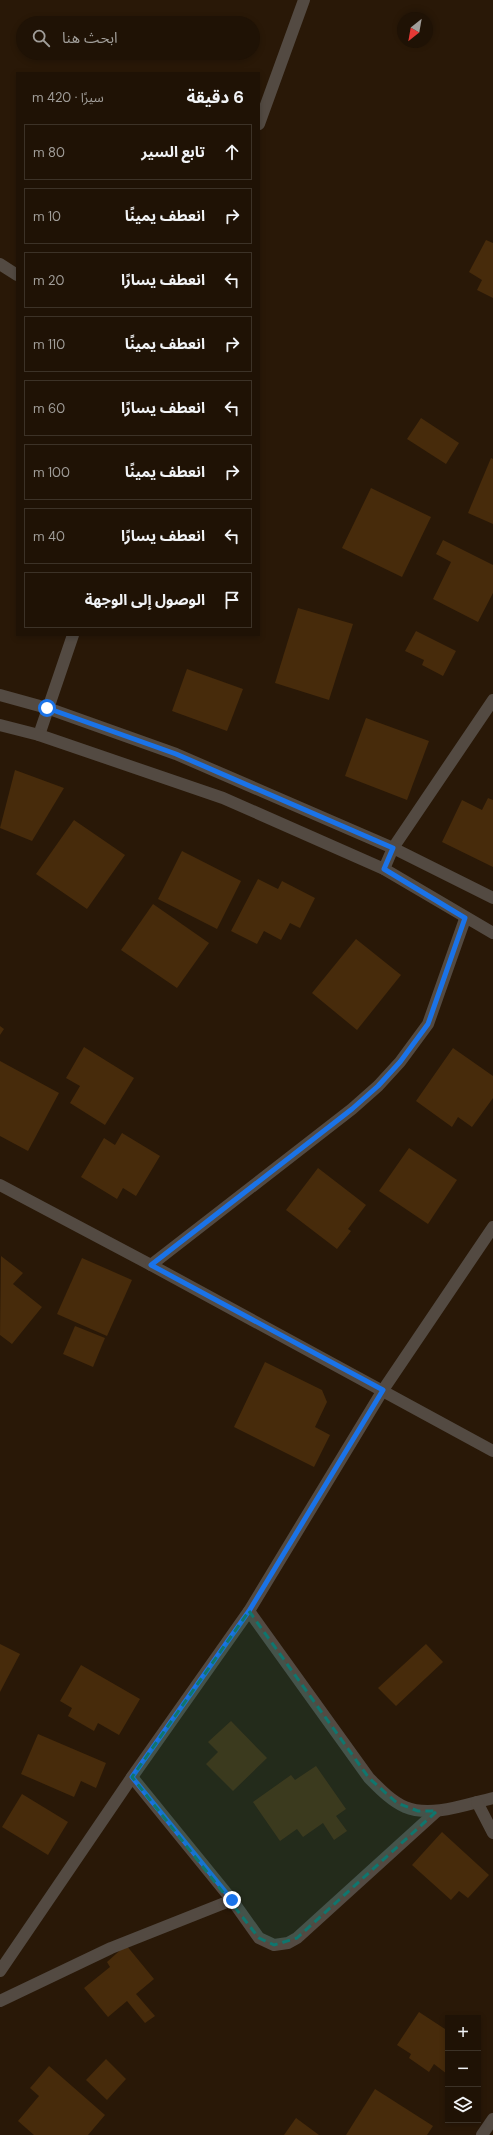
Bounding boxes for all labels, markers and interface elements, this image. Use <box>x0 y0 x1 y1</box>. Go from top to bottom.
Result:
north arrow <box>397 12 433 48</box>
search box <box>16 16 260 60</box>
icon: search <box>30 27 52 49</box>
text: ابحث هنا <box>62 28 118 48</box>
text: 6 دقيقة <box>186 86 244 108</box>
text: سيرًا · 420 m <box>32 89 104 106</box>
icon: ahead <box>221 141 243 163</box>
text: تابع السير <box>141 142 205 162</box>
text: 80 m <box>33 144 65 161</box>
icon: right <box>221 205 243 227</box>
text: انعطف يمينًا <box>125 206 205 226</box>
text: 10 m <box>33 208 61 225</box>
icon: left <box>221 269 243 291</box>
text: انعطف يسارًا <box>121 270 205 290</box>
text: 20 m <box>33 272 64 289</box>
icon: right <box>221 333 243 355</box>
text: انعطف يمينًا <box>125 334 205 354</box>
text: 110 m <box>33 336 65 353</box>
icon: left <box>221 397 243 419</box>
text: انعطف يسارًا <box>121 398 205 418</box>
text: 60 m <box>33 400 65 417</box>
icon: right <box>221 461 243 483</box>
text: انعطف يمينًا <box>125 462 205 482</box>
text: 100 m <box>33 464 70 481</box>
icon: left <box>221 525 243 547</box>
text: انعطف يسارًا <box>121 526 205 546</box>
text: 40 m <box>33 528 65 545</box>
icon: arrive <box>221 589 243 611</box>
text: الوصول إلى الوجهة <box>85 590 205 610</box>
route start <box>38 699 56 717</box>
route end <box>223 1891 241 1909</box>
map controls <box>445 2015 481 2123</box>
button: + <box>445 2015 481 2051</box>
button: − <box>445 2051 481 2087</box>
button: layers <box>445 2087 481 2123</box>

